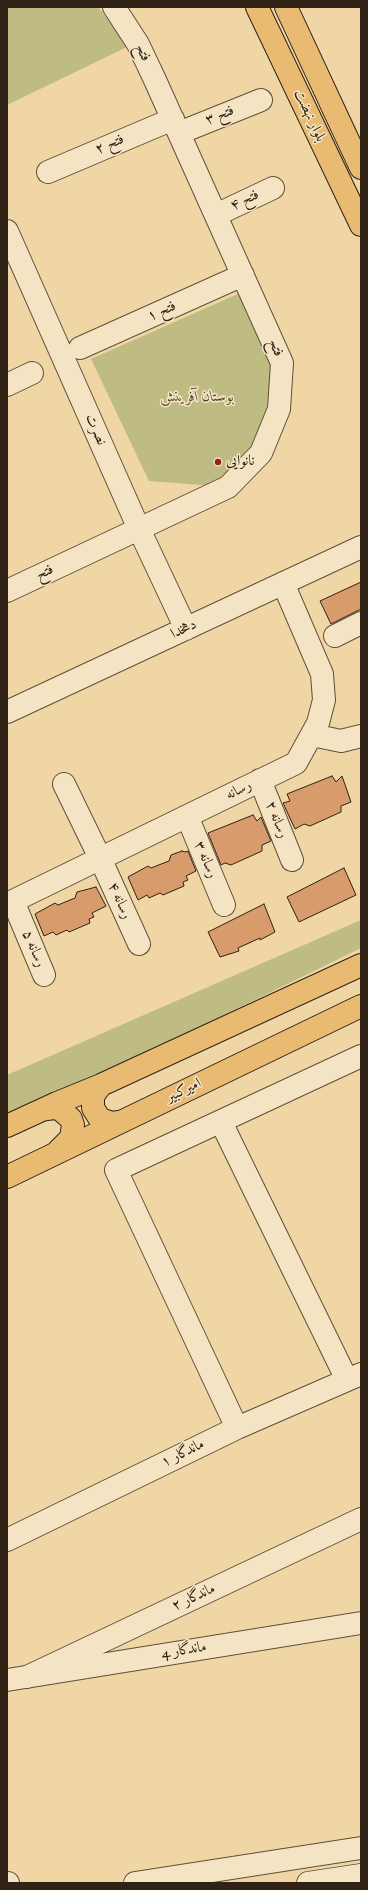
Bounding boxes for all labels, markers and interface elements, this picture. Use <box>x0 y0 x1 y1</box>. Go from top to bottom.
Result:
street label: فتح <box>130 41 154 65</box>
street label: بلوار نهضت <box>289 87 329 145</box>
street label: فتح ۳ <box>203 102 237 130</box>
street label: فتح ۲ <box>93 131 127 159</box>
street label: فتح ۴ <box>228 186 262 216</box>
street label: فتح ۱ <box>145 298 179 326</box>
street label: فتح <box>263 336 287 360</box>
park label: بوستان آفرینش <box>160 389 234 407</box>
street label: نصرت <box>80 411 110 449</box>
place label: نانوایی <box>226 453 255 471</box>
marker: نانوایی <box>213 457 223 467</box>
street label: فتح <box>33 561 57 585</box>
street label: دهخدا <box>168 616 200 644</box>
street label: رسانه <box>223 777 255 805</box>
street label: رسانه ۲ <box>260 799 292 841</box>
street label: رسانه ۳ <box>189 839 221 881</box>
street label: رسانه ۴ <box>103 880 135 922</box>
street label: رسانه ۵ <box>17 928 49 970</box>
street label: امیرکبیر <box>163 1075 205 1107</box>
street label: ماندگار ۱ <box>159 1436 207 1472</box>
street label: ماندگار ۲ <box>169 1580 219 1616</box>
street label: ماندگار 4 <box>160 1639 208 1663</box>

